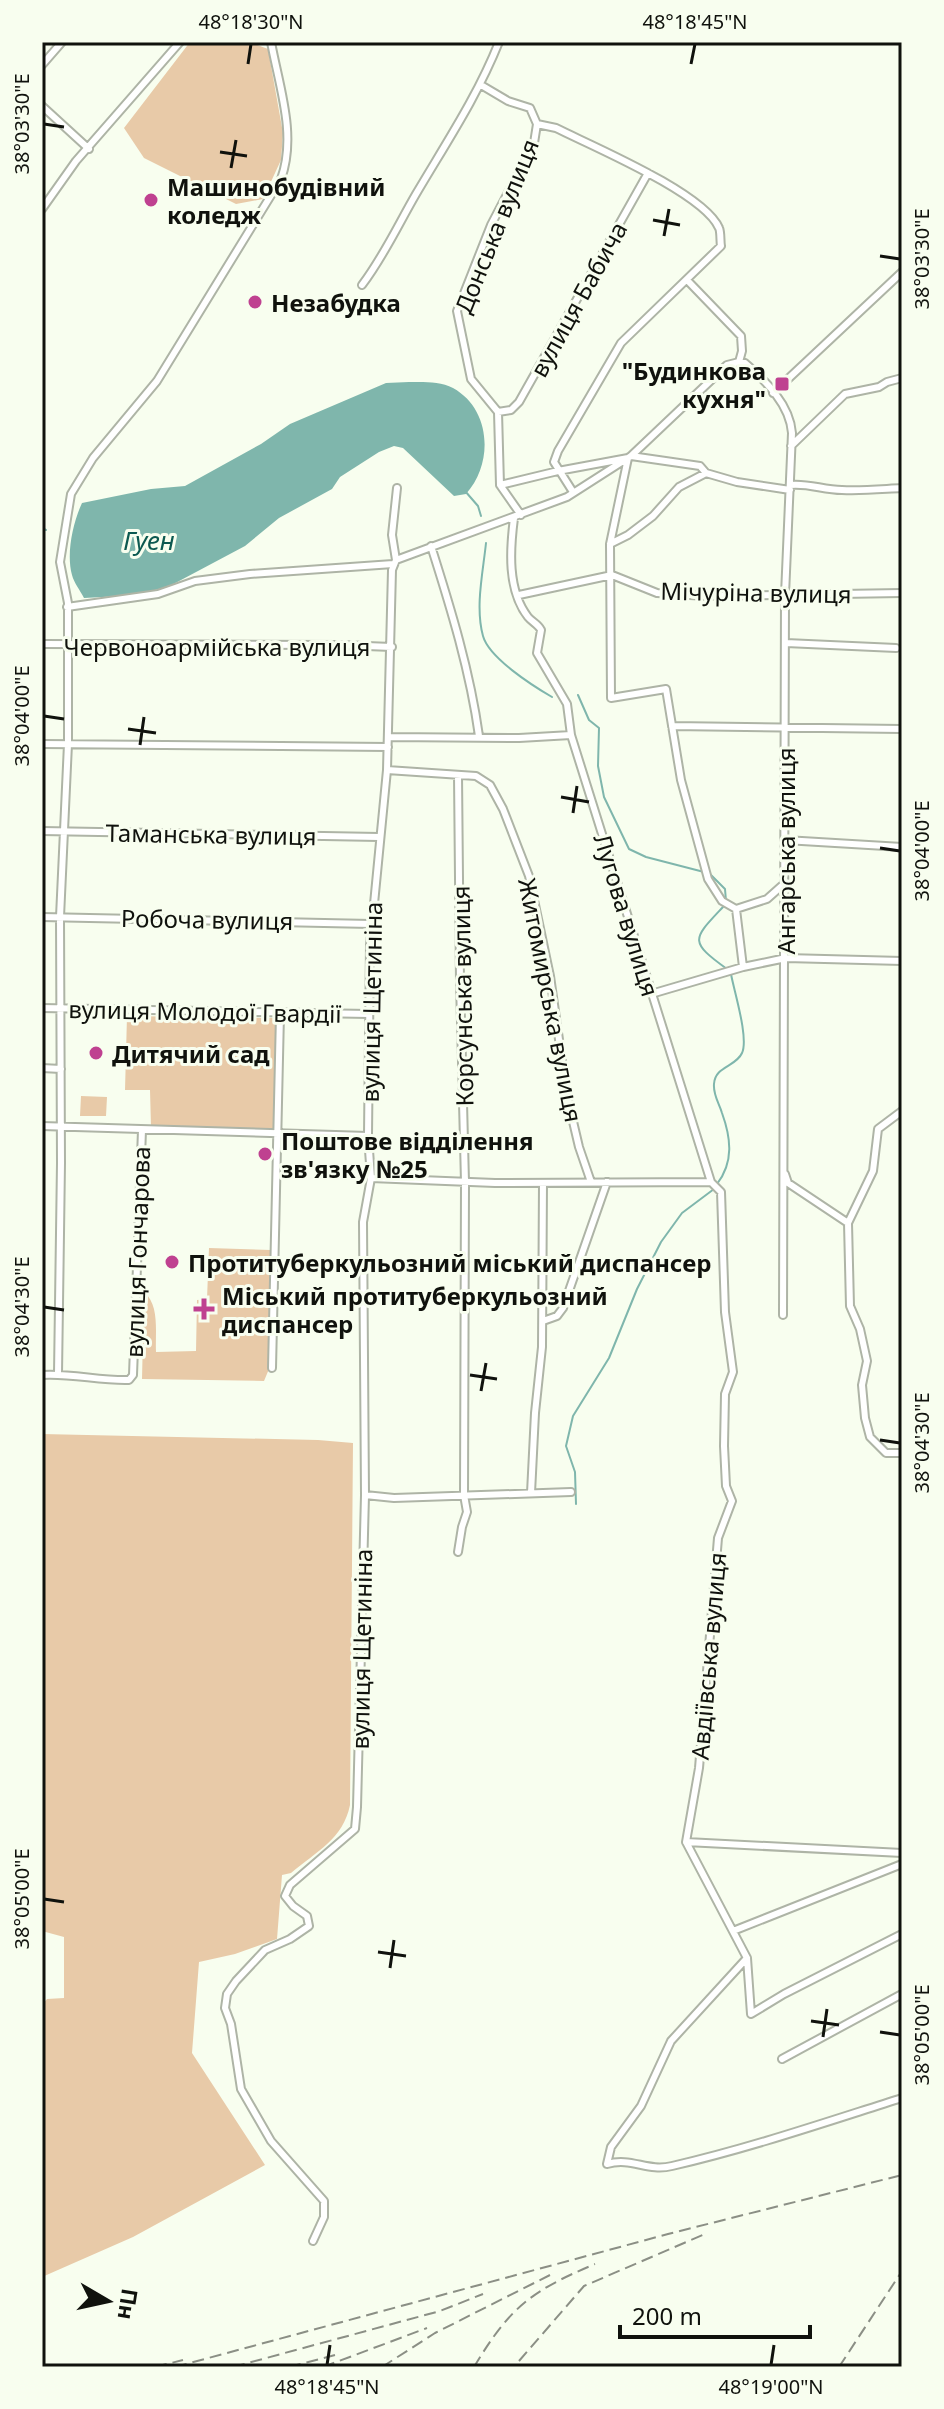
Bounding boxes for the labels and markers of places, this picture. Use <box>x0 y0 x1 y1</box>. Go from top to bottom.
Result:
place label: Машинобудівний коледж <box>167 170 385 231</box>
marker: Машинобудівний коледж <box>142 191 160 209</box>
place label: Незабудка <box>271 286 401 319</box>
marker: Незабудка <box>246 293 264 311</box>
place label: "Будинкова кухня" <box>622 354 766 415</box>
marker: "Будинкова кухня" <box>773 375 791 393</box>
place label: Дитячий сад <box>112 1037 270 1070</box>
marker: Дитячий сад <box>87 1044 105 1062</box>
place label: Поштове відділення зв'язку №25 <box>281 1124 534 1185</box>
marker: Поштове відділення зв'язку №25 <box>256 1145 274 1163</box>
place label: Протитуберкульозний міський диспансер <box>188 1246 711 1279</box>
marker: Протитуберкульозний міський диспансер <box>163 1253 181 1271</box>
place label: Міський протитуберкульозний диспансер <box>222 1279 608 1340</box>
marker: Міський протитуберкульозний диспансер <box>193 1298 215 1320</box>

